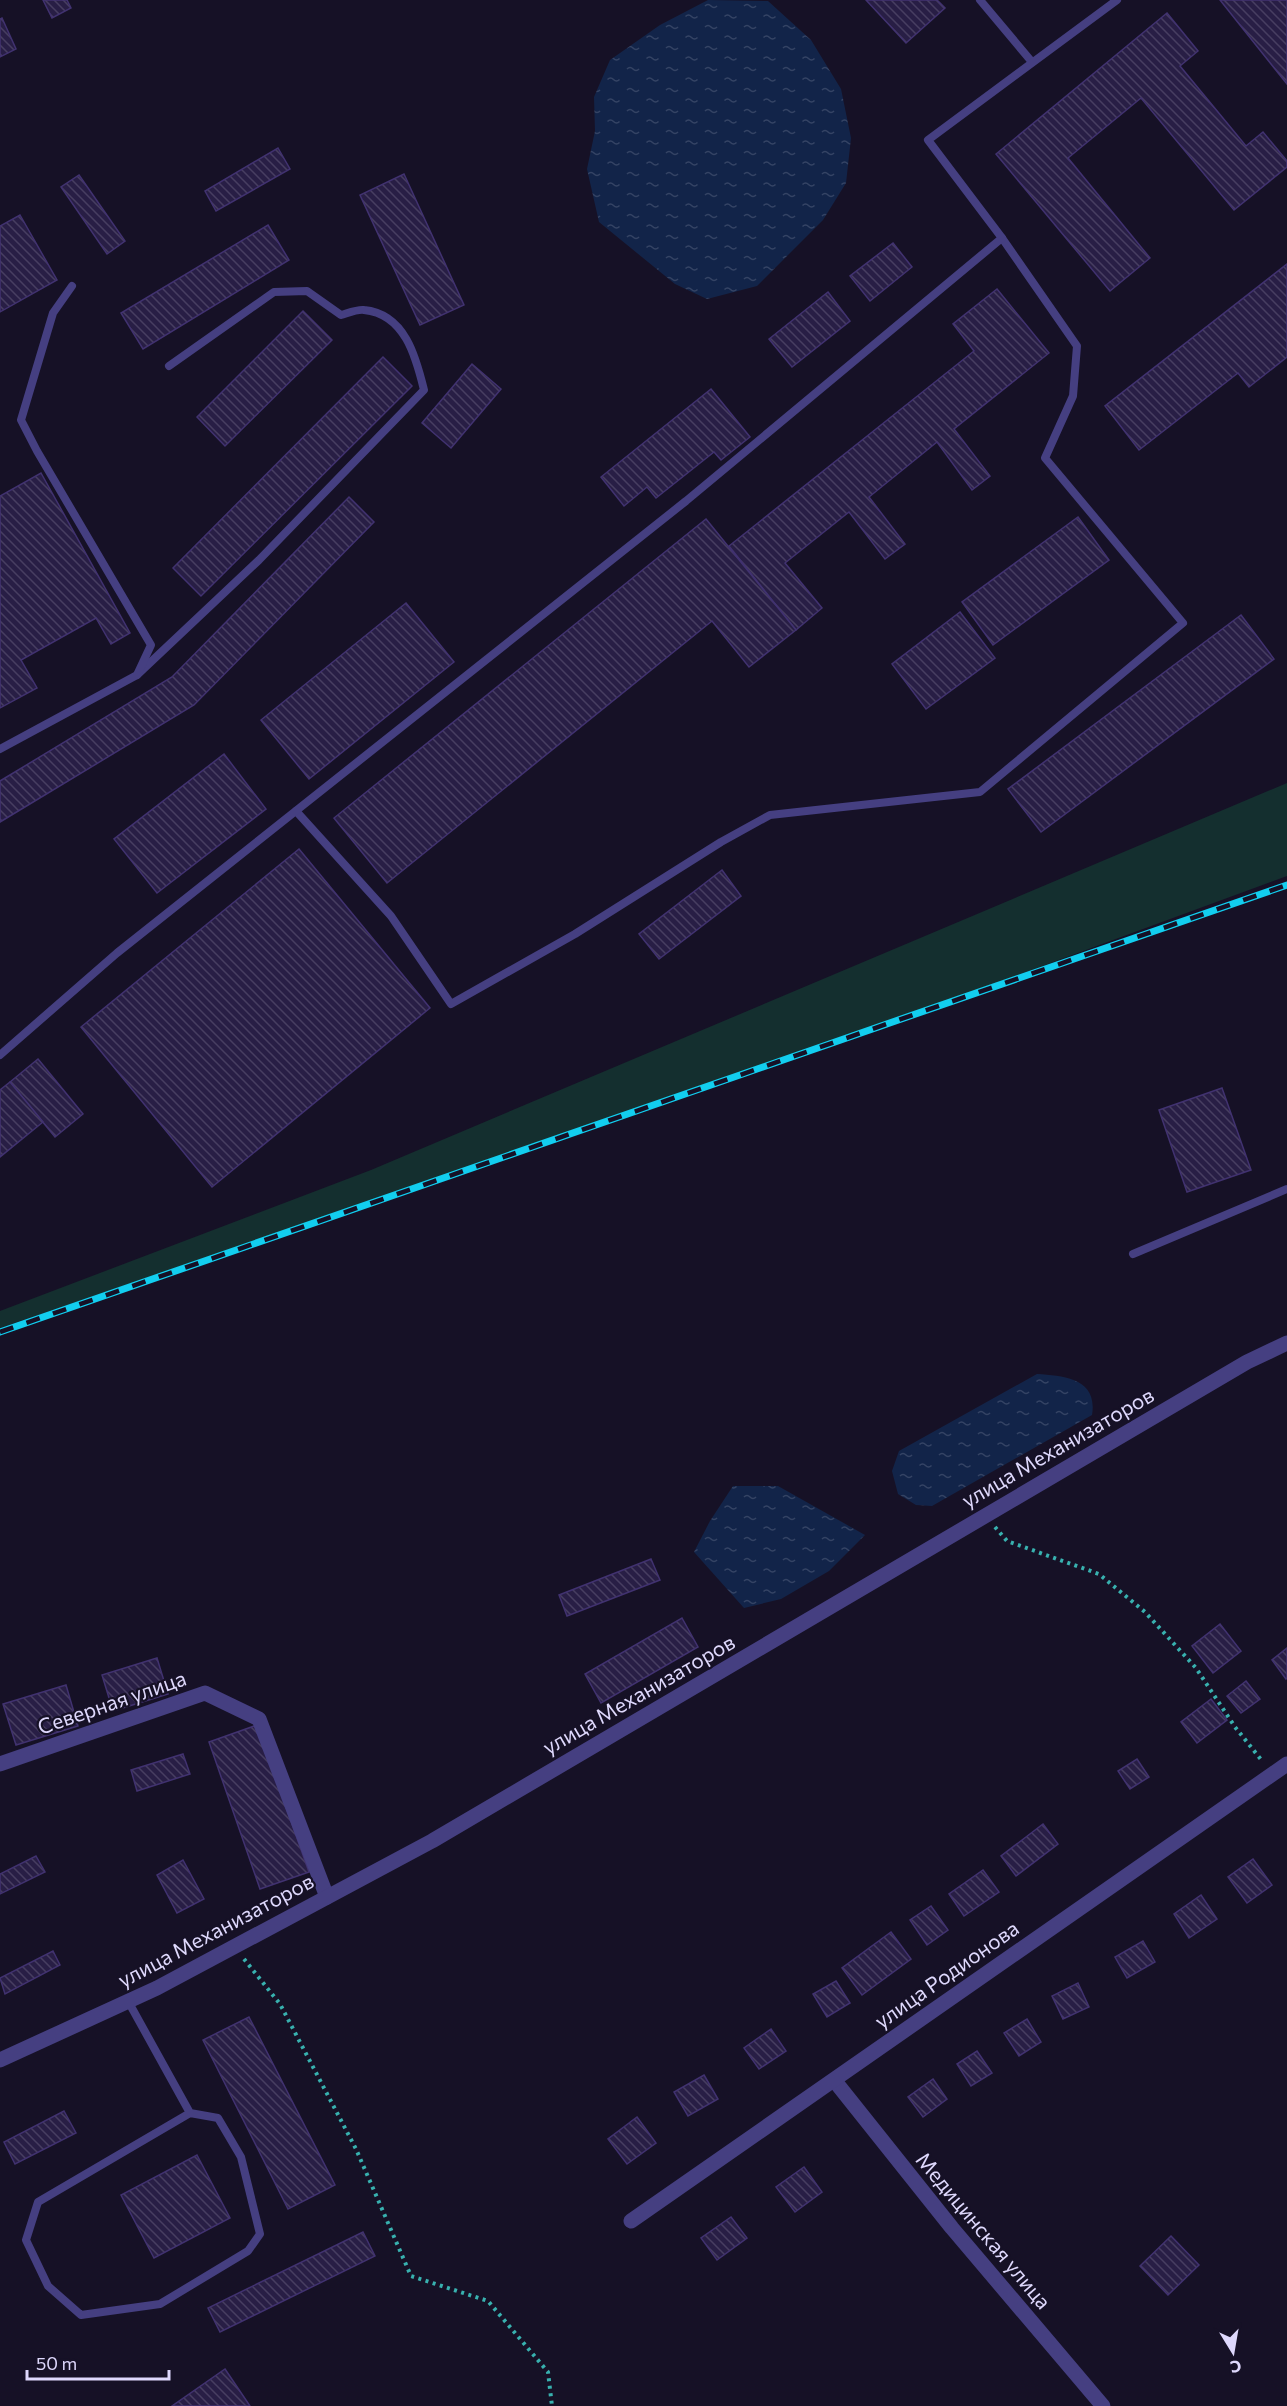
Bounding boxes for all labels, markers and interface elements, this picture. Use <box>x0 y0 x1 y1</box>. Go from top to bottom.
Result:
street label: улица Механизаторов <box>957 1381 1158 1512</box>
street label: улица Механизаторов <box>538 1628 739 1759</box>
street label: Северная улица <box>34 1664 189 1739</box>
street label: улица Механизаторов <box>113 1867 317 1992</box>
street label: улица Родионова <box>869 1915 1023 2033</box>
street label: Медицинская улица <box>911 2147 1057 2313</box>
north arrow <box>1203 2322 1263 2382</box>
scale bar <box>27 2343 170 2381</box>
text: 50 m <box>36 2352 77 2374</box>
text: С <box>1229 2357 1243 2378</box>

